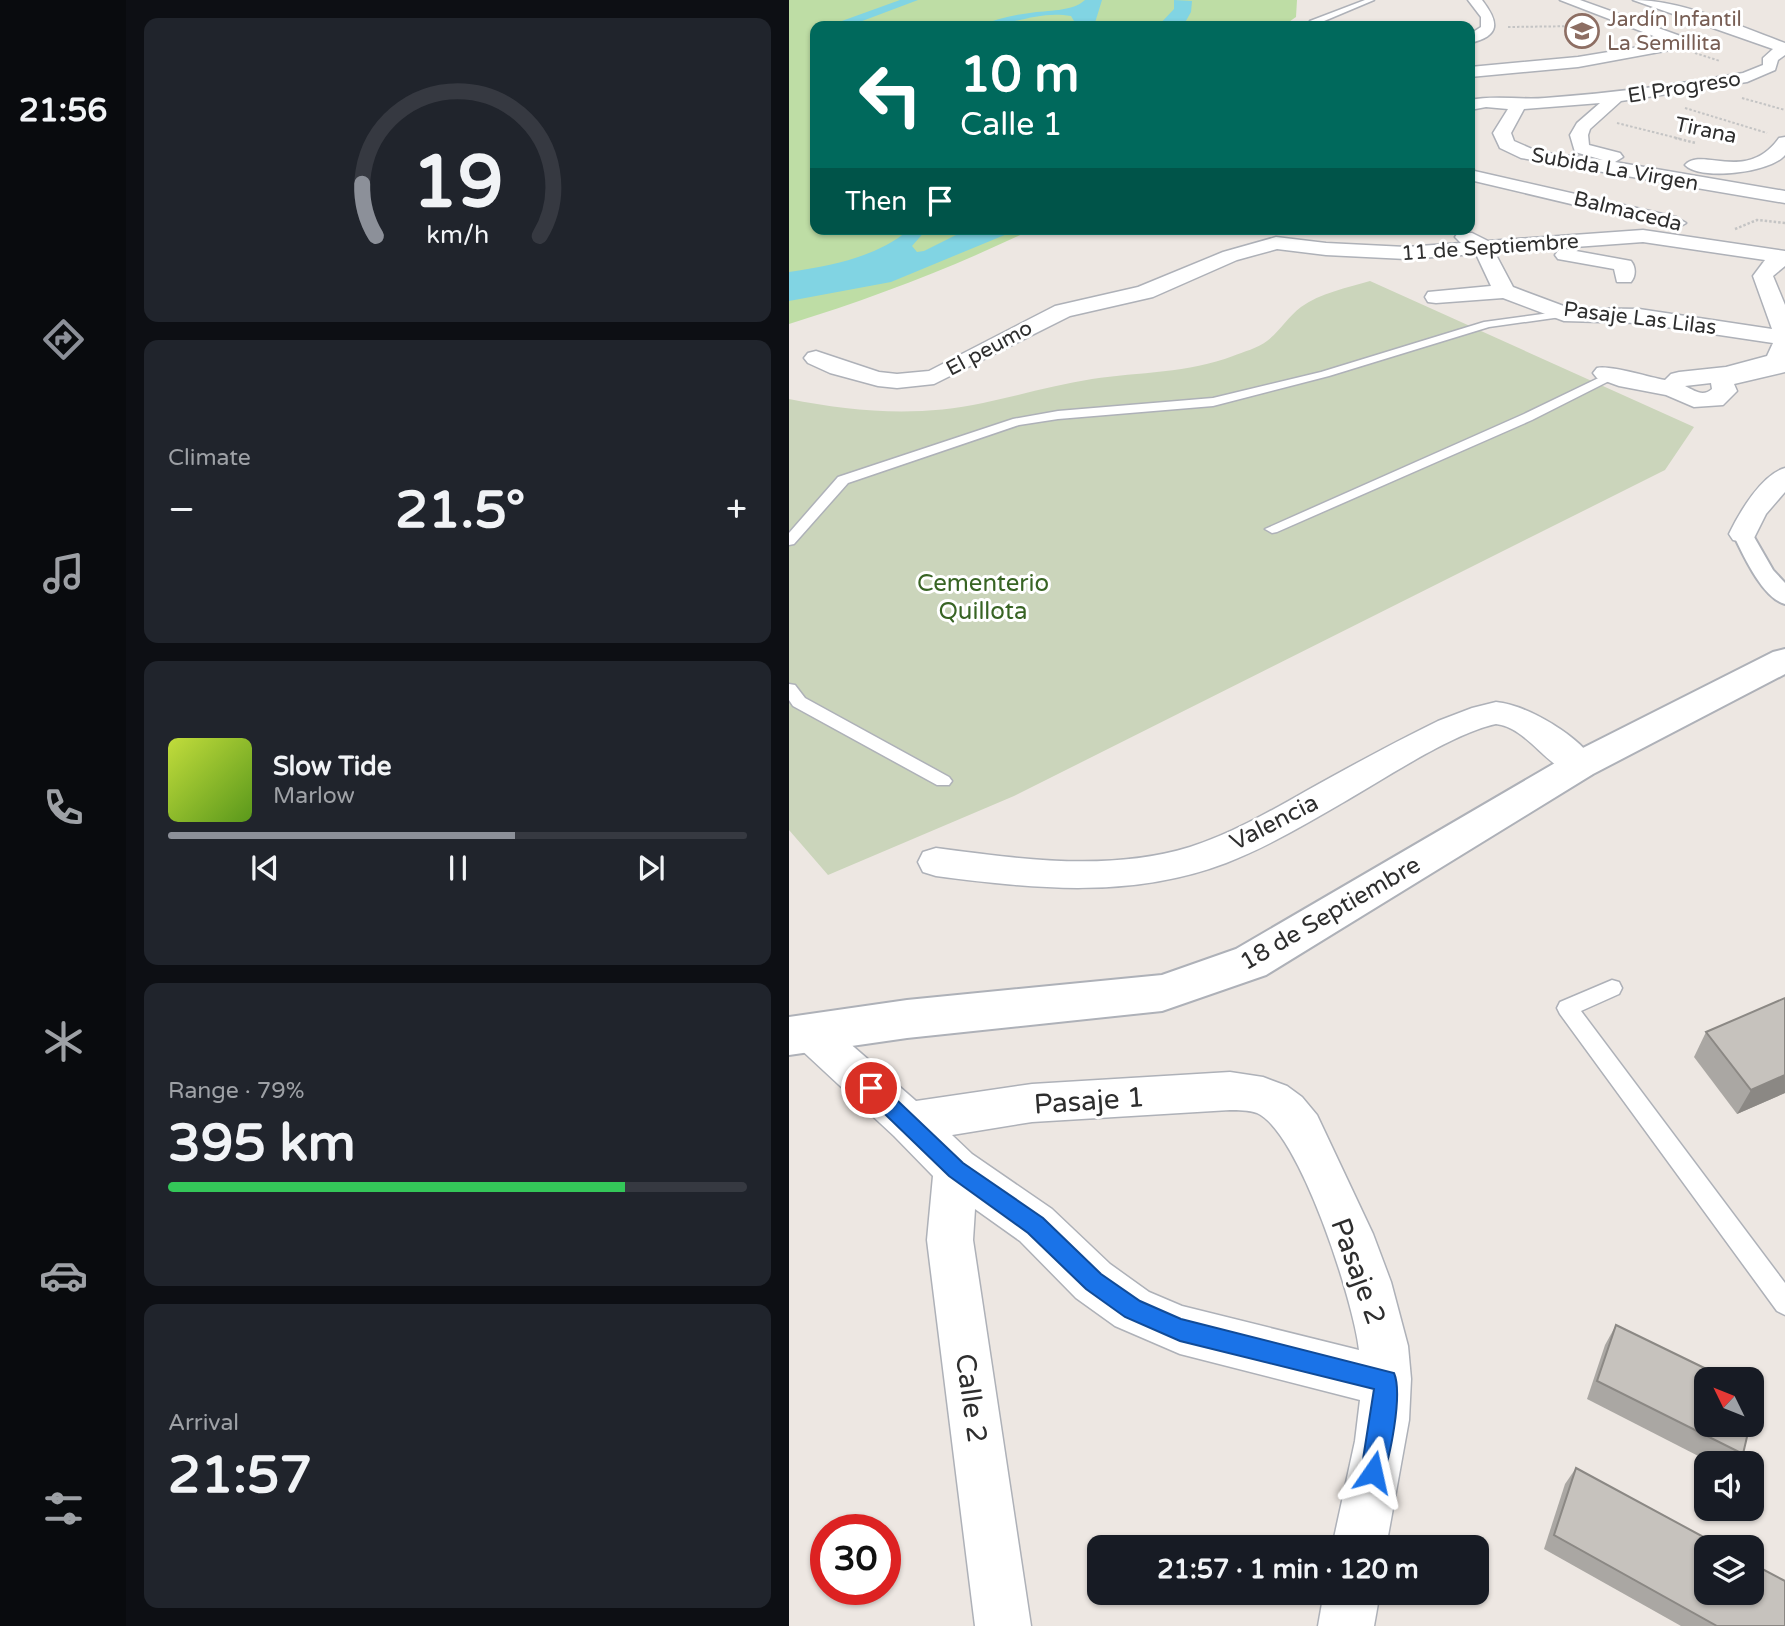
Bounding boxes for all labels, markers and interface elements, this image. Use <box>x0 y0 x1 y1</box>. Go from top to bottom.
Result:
place label: Jardín Infantil La Semillita <box>1607 7 1742 56</box>
school or university icon: Jardín Infantil La Semillita <box>1563 12 1601 50</box>
text: 10 m <box>960 46 1079 105</box>
icon: left <box>845 49 936 140</box>
street label: El Progreso <box>1626 66 1742 109</box>
text: 21:56 <box>19 92 107 130</box>
text: Calle 1 <box>960 106 1063 144</box>
street label: Tirana <box>1673 112 1739 149</box>
text: 19 <box>412 139 503 227</box>
street label: Subida La Virgen <box>1529 142 1700 196</box>
icon: arrive <box>921 182 959 220</box>
text: Then <box>845 186 907 217</box>
street label: Balmaceda <box>1571 186 1685 237</box>
text: km/h <box>426 220 489 250</box>
street label: 11 de Septiembre <box>1401 229 1580 266</box>
street label: Pasaje Las Lilas <box>1562 297 1718 340</box>
icon: directions <box>39 315 88 364</box>
street label: El peumo <box>942 315 1037 382</box>
text: Climate <box>168 444 251 472</box>
text: 21.5° <box>395 479 525 542</box>
text: − <box>168 487 195 533</box>
text: + <box>726 487 747 533</box>
icon: music <box>39 549 88 598</box>
park label: Cementerio Quillota <box>917 569 1049 626</box>
text: Slow Tide <box>273 751 391 782</box>
text: Marlow <box>273 782 355 810</box>
icon: phone <box>39 783 88 832</box>
street label: Valencia <box>1225 788 1323 857</box>
icon: previous <box>246 849 284 887</box>
icon: pause <box>439 849 477 887</box>
icon: next <box>632 849 670 887</box>
street label: 18 de Septiembre <box>1235 850 1425 977</box>
icon: climate <box>39 1017 88 1066</box>
pin <box>841 1058 901 1118</box>
icon: arrive <box>852 1069 890 1107</box>
text: Range · 79% <box>168 1077 304 1105</box>
street label: Pasaje 1 <box>1033 1080 1146 1122</box>
text: 395 km <box>168 1112 356 1175</box>
street label: Pasaje 2 <box>1323 1213 1393 1329</box>
icon: car <box>39 1251 88 1300</box>
street label: Calle 2 <box>948 1351 994 1445</box>
north arrow <box>1694 1367 1764 1437</box>
map controls <box>1694 1367 1764 1605</box>
text: Arrival <box>168 1409 239 1437</box>
position arrow <box>1336 1435 1410 1509</box>
text: 21:57 <box>168 1444 312 1507</box>
button: sound <box>1694 1451 1764 1521</box>
icon: filters <box>39 1484 88 1533</box>
speed limit sign: 30 <box>810 1514 901 1605</box>
button: layers <box>1694 1535 1764 1605</box>
text: 21:57 · 1 min · 120 m <box>1157 1554 1419 1585</box>

